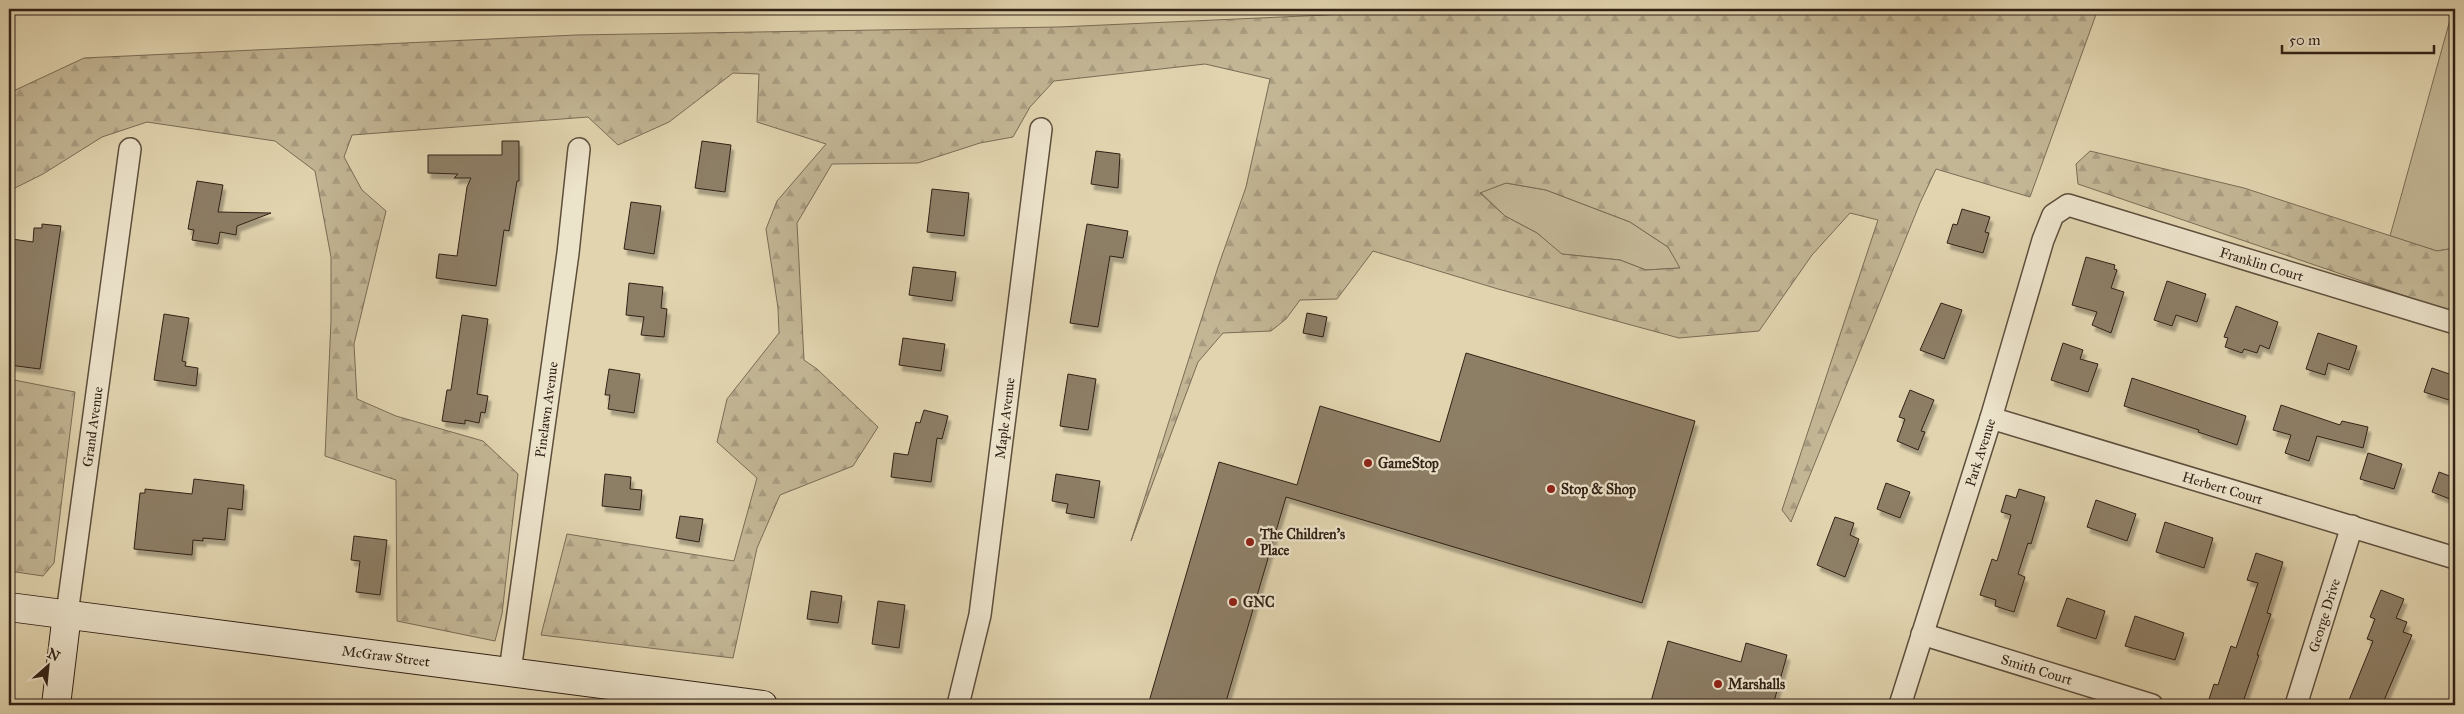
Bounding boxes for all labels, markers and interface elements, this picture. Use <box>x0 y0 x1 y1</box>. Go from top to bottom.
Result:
scale bar <box>2282 22 2434 54</box>
text: 50 m <box>2289 31 2321 49</box>
street label: Franklin Court <box>2218 244 2306 285</box>
street label: Pinelawn Avenue <box>532 360 562 459</box>
street label: Maple Avenue <box>992 376 1019 460</box>
street label: Grand Avenue <box>79 385 107 468</box>
street label: Park Avenue <box>1962 416 1999 489</box>
place label: GameStop <box>1378 455 1439 473</box>
marker: GameStop <box>1362 457 1374 469</box>
street label: Herbert Court <box>2180 468 2265 509</box>
place label: Stop & Shop <box>1561 481 1636 499</box>
marker: Stop & Shop <box>1545 483 1557 495</box>
place label: The Children's Place <box>1259 526 1345 559</box>
marker: The Children's Place <box>1244 536 1256 548</box>
street label: George Drive <box>2305 576 2344 654</box>
place label: GNC <box>1243 594 1275 611</box>
marker: GNC <box>1227 596 1239 608</box>
north arrow <box>22 642 72 692</box>
street label: McGraw Street <box>341 642 431 671</box>
text: N <box>45 645 63 665</box>
street label: Smith Court <box>1999 651 2074 689</box>
place label: Marshalls <box>1728 676 1785 693</box>
marker: Marshalls <box>1712 678 1724 690</box>

